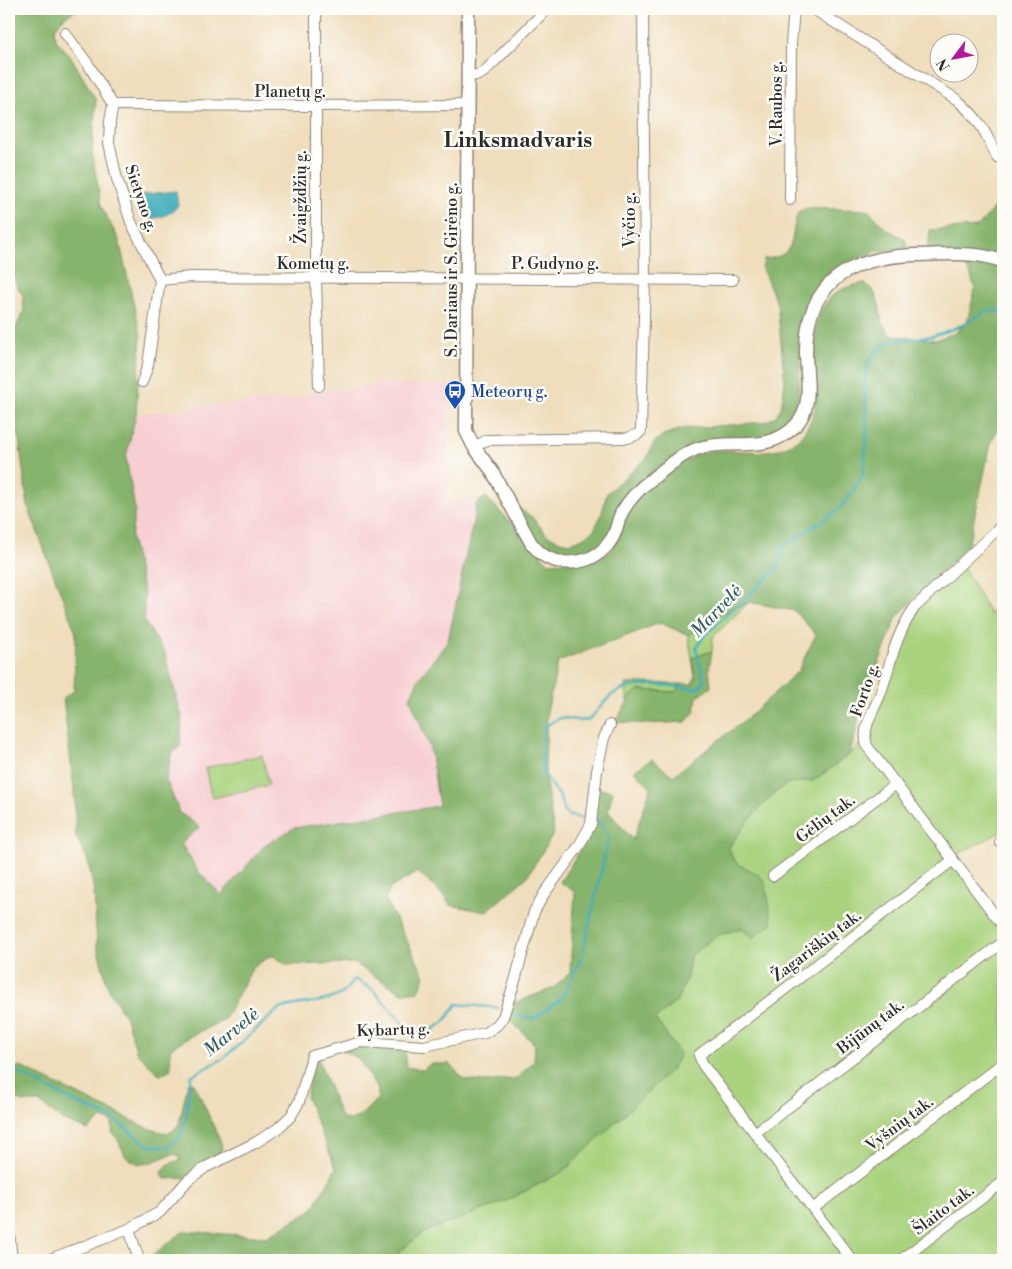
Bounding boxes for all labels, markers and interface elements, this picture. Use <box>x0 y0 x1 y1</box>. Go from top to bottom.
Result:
north arrow <box>930 32 980 82</box>
text: N <box>933 55 954 74</box>
street label: V. Raubos g. <box>767 61 787 148</box>
street label: Planetų g. <box>254 82 326 102</box>
district label: Linksmadvaris <box>444 128 592 154</box>
street label: Žvaigždžių g. <box>289 150 311 244</box>
street label: Sietyno g. <box>120 162 162 234</box>
street label: S. Dariaus ir S. Girėno g. <box>442 183 462 357</box>
street label: Vyčio g. <box>620 192 640 249</box>
street label: Kometų g. <box>277 254 349 274</box>
street label: P. Gudyno g. <box>511 254 599 274</box>
bus stop icon: Meteorų g. <box>443 379 467 410</box>
place label: Meteorų g. <box>471 382 547 402</box>
water label: Marvelė <box>685 580 748 643</box>
street label: Forto g. <box>846 661 884 720</box>
street label: Gėlių tak. <box>792 790 859 848</box>
street label: Žagariškių tak. <box>767 904 865 986</box>
street label: Bijūnų tak. <box>832 995 908 1059</box>
water label: Marvelė <box>199 1003 264 1062</box>
street label: Kybartų g. <box>356 1019 430 1041</box>
street label: Vyšnių tak. <box>861 1092 937 1156</box>
street label: Šlaito tak. <box>908 1179 978 1239</box>

